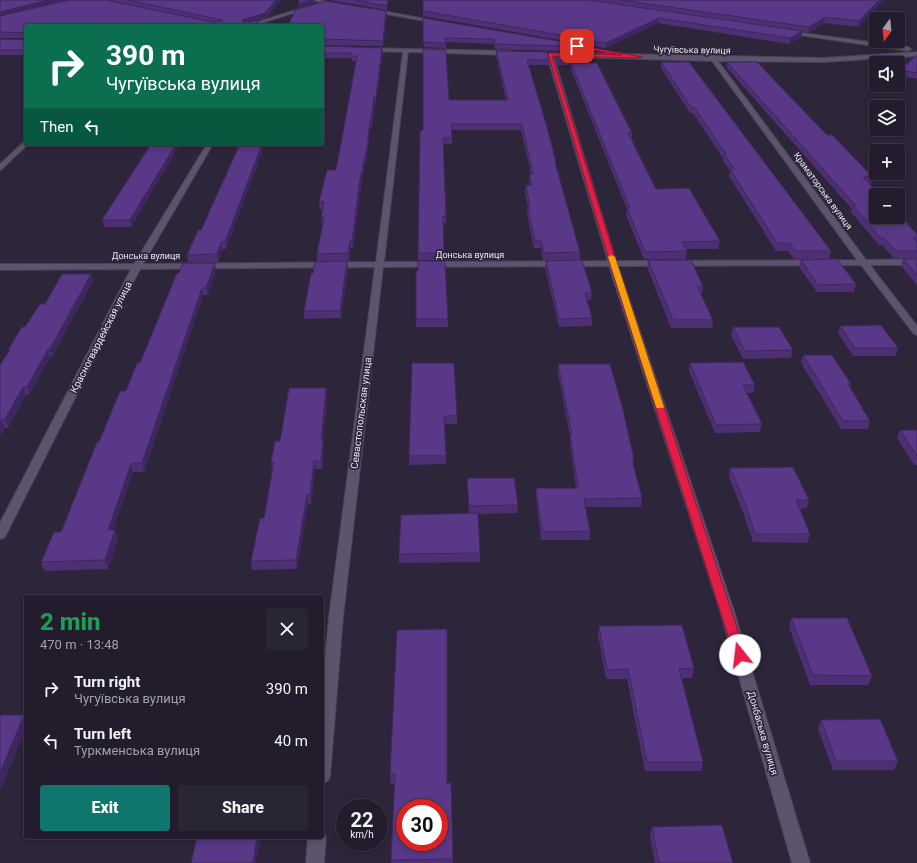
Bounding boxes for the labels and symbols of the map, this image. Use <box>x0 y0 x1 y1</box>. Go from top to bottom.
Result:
north arrow <box>869 12 905 48</box>
pin <box>560 29 594 63</box>
street label: Чугуївська вулиця <box>653 44 731 56</box>
street label: Краматорська вулиця <box>792 150 854 232</box>
street label: Донська вулиця <box>436 250 504 260</box>
street label: Донська вулиця <box>112 251 180 261</box>
street label: Красногвардейская улица <box>68 279 134 395</box>
street label: Севастопольская улица <box>349 356 373 470</box>
position arrow <box>719 634 761 676</box>
street label: Донбаська вулиця <box>746 690 780 776</box>
speed limit sign: 30 <box>396 799 448 851</box>

